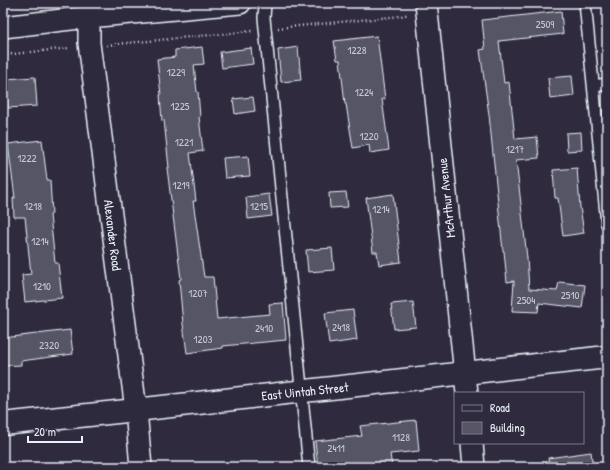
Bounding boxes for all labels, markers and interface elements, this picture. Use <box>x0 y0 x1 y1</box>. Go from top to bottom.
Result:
house number: 2509 <box>536 17 554 31</box>
house number: 1228 <box>347 43 367 57</box>
house number: 1229 <box>167 65 185 79</box>
house number: 1224 <box>355 85 373 99</box>
house number: 1225 <box>171 99 190 113</box>
house number: 1220 <box>359 129 379 143</box>
house number: 1221 <box>175 135 193 149</box>
house number: 1217 <box>506 142 524 156</box>
house number: 1222 <box>17 151 37 165</box>
street label: McArthur Avenue <box>433 157 459 239</box>
house number: 1219 <box>172 178 190 192</box>
house number: 1218 <box>24 199 42 213</box>
street label: Alexander Road <box>100 199 126 271</box>
house number: 1215 <box>250 199 268 213</box>
house number: 1214 <box>372 202 390 216</box>
house number: 1214 <box>31 234 49 248</box>
house number: 1210 <box>33 279 51 293</box>
house number: 1207 <box>188 286 208 300</box>
house number: 2510 <box>561 288 579 302</box>
house number: 2504 <box>517 293 535 307</box>
house number: 2418 <box>332 320 350 334</box>
house number: 2410 <box>255 321 273 335</box>
house number: 1203 <box>194 332 213 346</box>
house number: 2320 <box>39 338 59 352</box>
street label: East Uintah Street <box>261 377 350 405</box>
legend <box>454 392 584 444</box>
text: Road <box>490 399 510 416</box>
scale bar <box>28 418 82 444</box>
text: Building <box>490 419 525 436</box>
text: 20 m <box>34 423 56 440</box>
house number: 1128 <box>392 430 410 444</box>
house number: 2411 <box>327 441 345 455</box>

